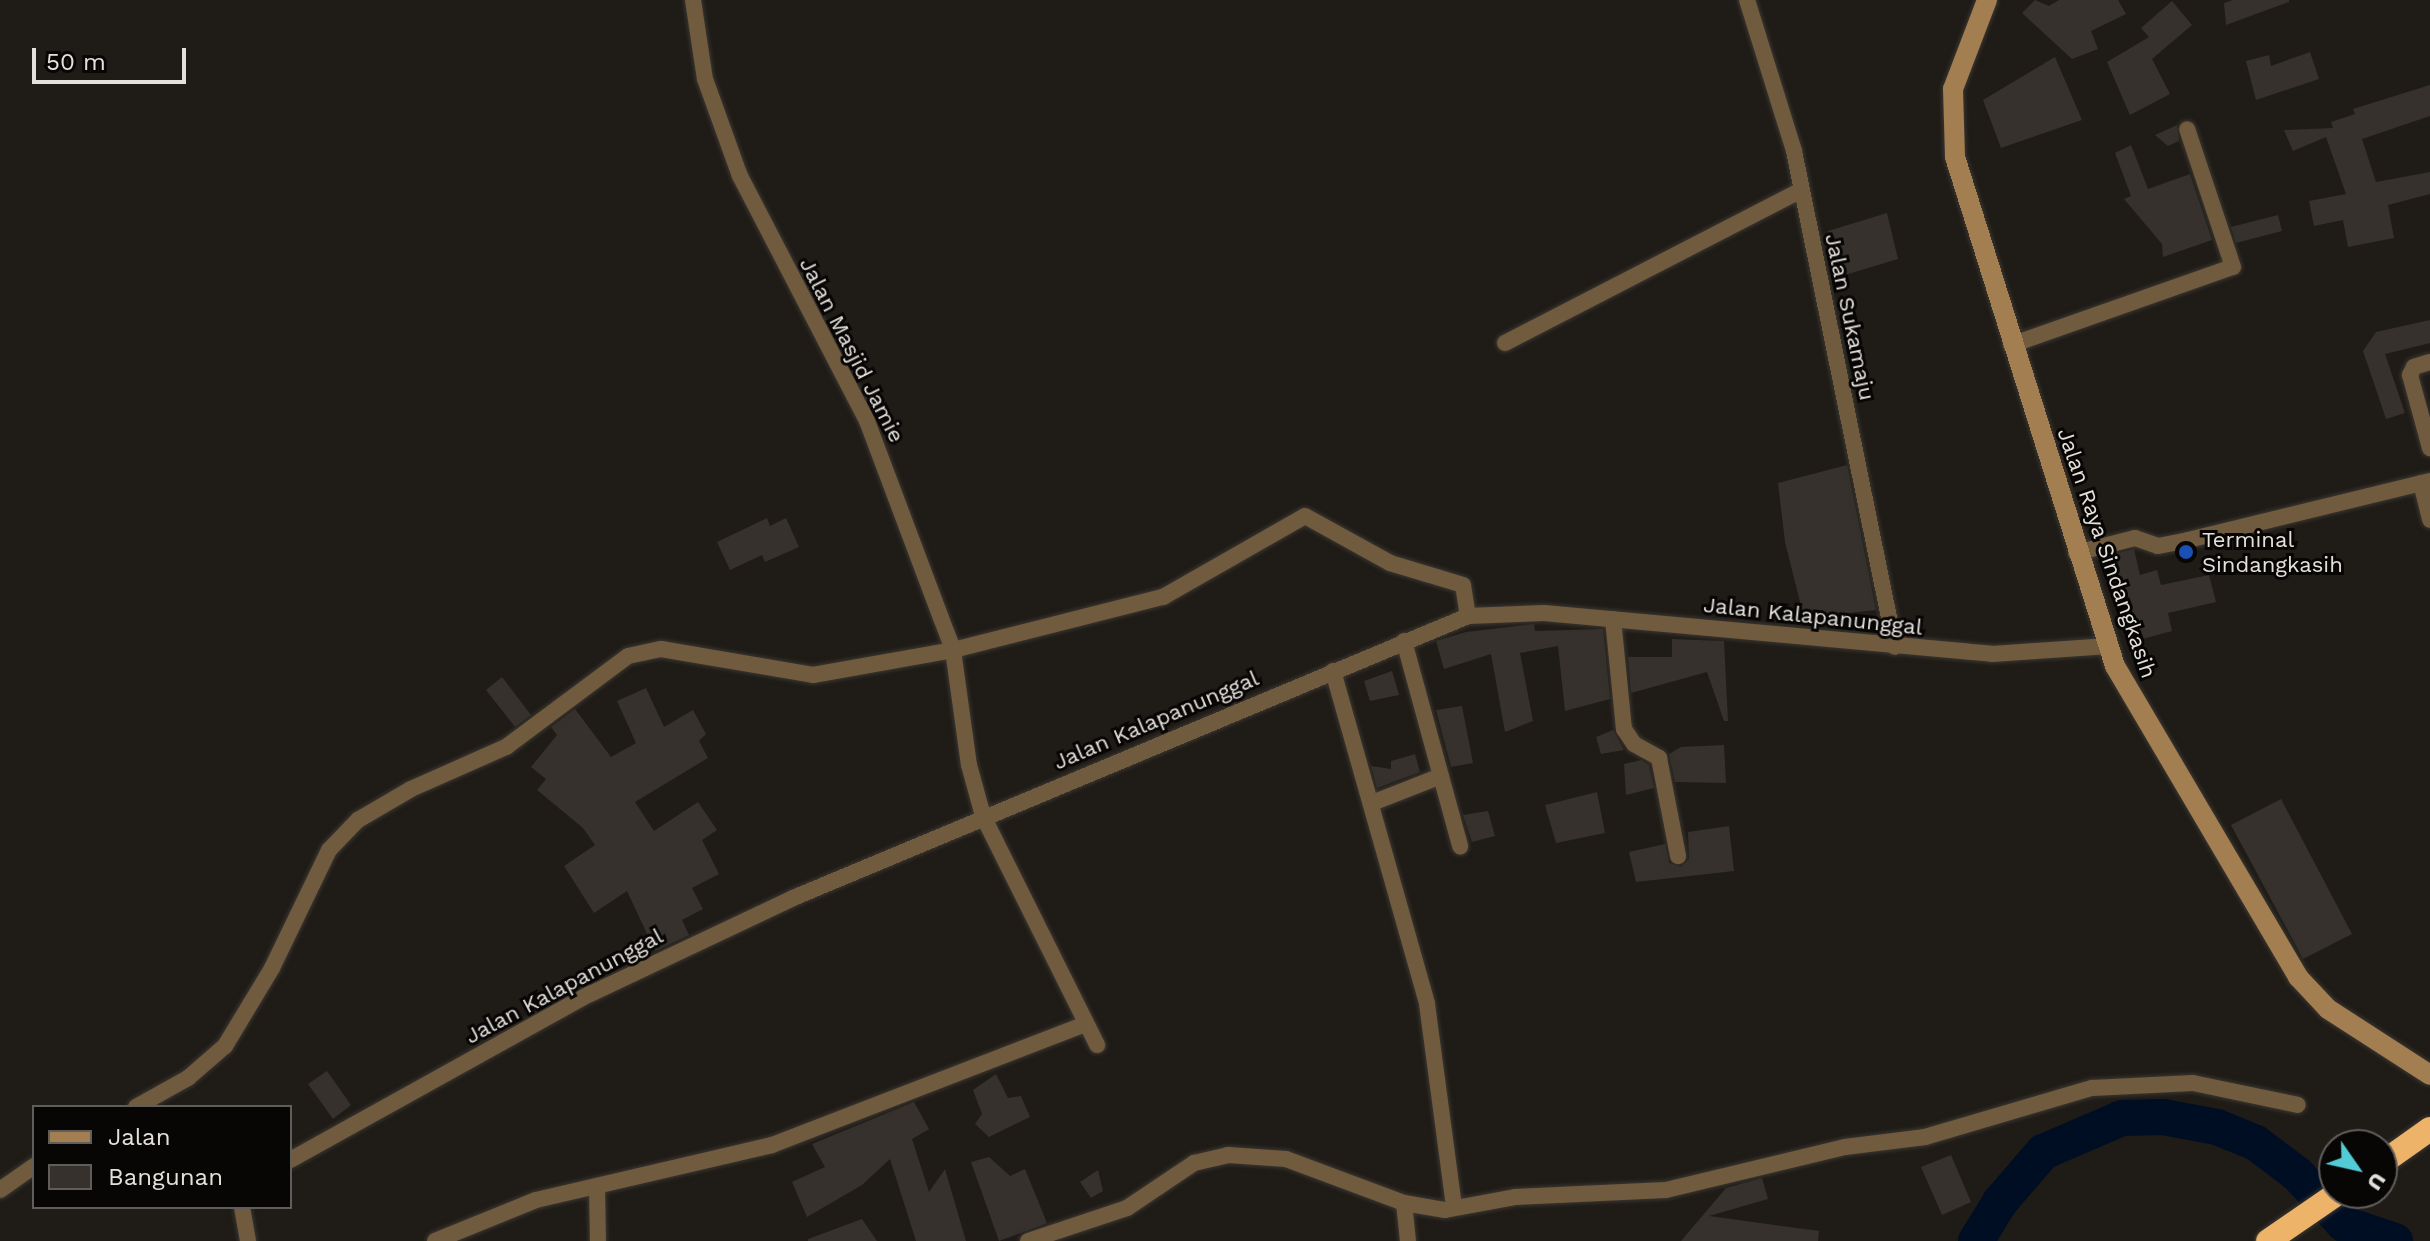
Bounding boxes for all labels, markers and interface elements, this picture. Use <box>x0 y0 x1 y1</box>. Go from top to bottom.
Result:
scale bar <box>36 32 190 82</box>
text: 50 m <box>46 48 106 76</box>
street label: Jalan Sukamaju <box>1819 231 1881 403</box>
street label: Jalan Masjid Jamie <box>794 253 910 447</box>
street label: Jalan Raya Sindangkasih <box>2052 424 2162 682</box>
place label: Terminal Sindangkasih <box>2202 526 2343 578</box>
marker: Terminal Sindangkasih <box>2177 543 2195 561</box>
street label: Jalan Kalapanunggal <box>1702 591 1924 641</box>
street label: Jalan Kalapanunggal <box>1049 665 1263 775</box>
street label: Jalan Kalapanunggal <box>461 923 667 1049</box>
legend <box>32 1105 292 1209</box>
text: Jalan <box>108 1123 171 1151</box>
north arrow <box>2318 1129 2398 1209</box>
text: Bangunan <box>108 1163 223 1191</box>
text: U <box>2362 1168 2391 1195</box>

